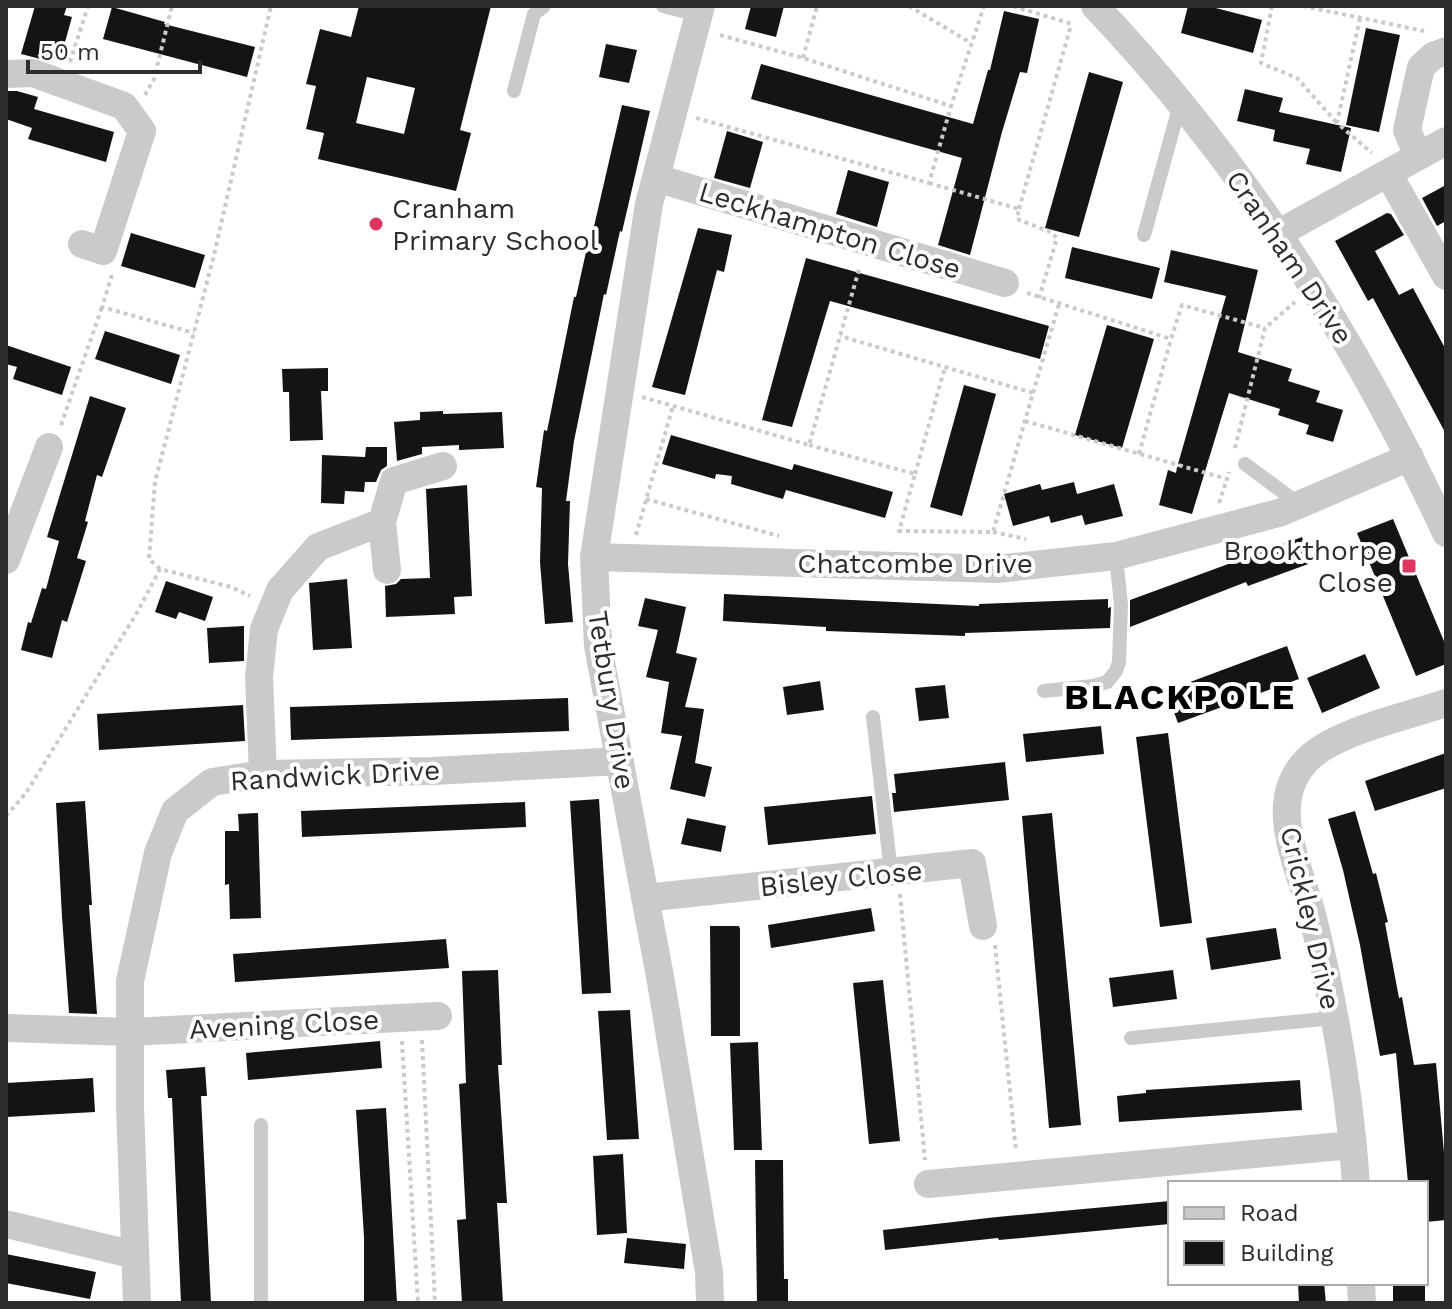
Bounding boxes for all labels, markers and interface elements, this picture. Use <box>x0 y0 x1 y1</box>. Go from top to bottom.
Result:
scale bar <box>28 24 200 74</box>
text: 50 m <box>40 38 100 66</box>
street label: Cranham Drive <box>1219 164 1360 350</box>
street label: Leckhampton Close <box>695 175 965 286</box>
place label: Cranham Primary School <box>392 192 599 257</box>
marker: Cranham Primary School <box>367 215 385 233</box>
place label: Brookthorpe Close <box>1223 534 1393 599</box>
street label: Chatcombe Drive <box>797 547 1033 580</box>
marker: Brookthorpe Close <box>1400 557 1418 575</box>
street label: Tetbury Drive <box>581 608 642 792</box>
district label: BLACKPOLE <box>1064 676 1296 718</box>
street label: Randwick Drive <box>229 754 441 797</box>
street label: Crickley Drive <box>1273 823 1348 1013</box>
street label: Bisley Close <box>758 854 924 903</box>
street label: Avening Close <box>188 1003 380 1046</box>
legend <box>1168 1181 1428 1285</box>
text: Road <box>1240 1199 1299 1227</box>
text: Building <box>1240 1239 1333 1267</box>

